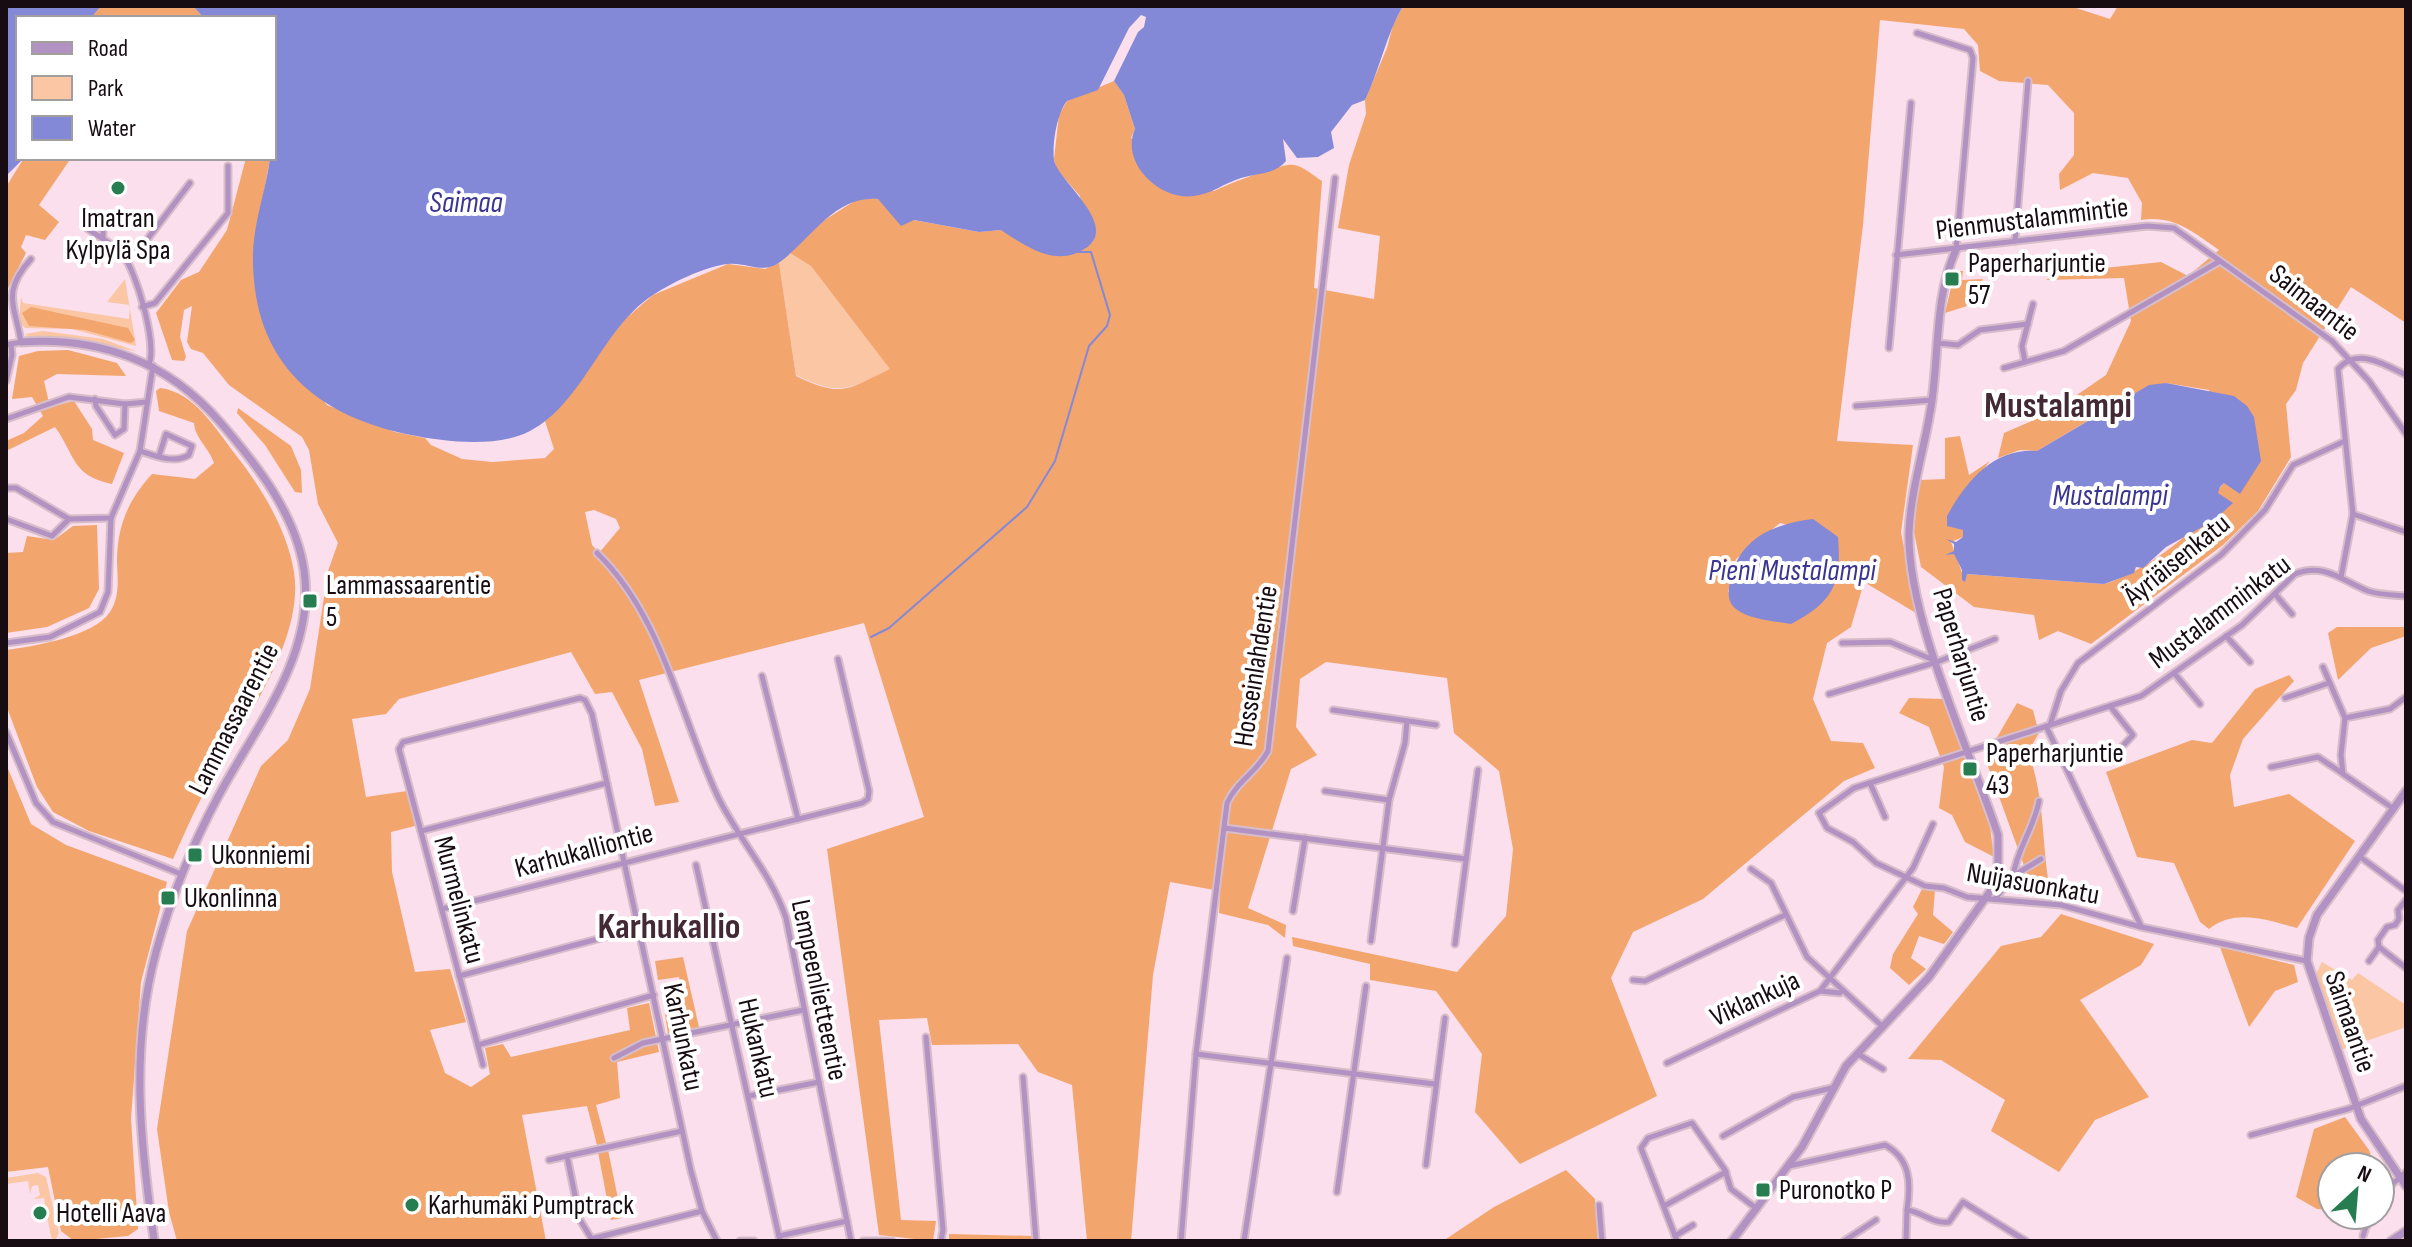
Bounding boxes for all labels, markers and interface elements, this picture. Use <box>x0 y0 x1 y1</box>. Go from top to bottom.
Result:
legend <box>16 16 276 160</box>
text: Road <box>88 34 128 63</box>
text: Park <box>88 74 123 103</box>
text: Water <box>88 114 136 143</box>
marker: Imatran Kylpylä Spa <box>109 179 127 197</box>
water label: Saimaa <box>429 185 503 221</box>
street label: Pienmustalammintie <box>1934 191 2130 247</box>
place label: Imatran Kylpylä Spa <box>66 202 170 267</box>
place label: Paperharjuntie 57 <box>1968 247 2106 312</box>
street label: Saimaantie <box>2263 258 2365 348</box>
marker: Paperharjuntie 57 <box>1943 270 1961 288</box>
district label: Mustalampi <box>1984 385 2132 428</box>
water label: Mustalampi <box>2052 478 2169 514</box>
street label: Äyriäisenkatu <box>2117 507 2237 613</box>
street label: Mustalamminkatu <box>2143 548 2297 676</box>
water label: Pieni Mustalampi <box>1708 553 1877 589</box>
place label: Lammassaarentie 5 <box>326 569 491 634</box>
street label: Hosseinlahdentie <box>1227 583 1285 749</box>
street label: Paperharjuntie <box>1925 584 1997 726</box>
marker: Lammassaarentie 5 <box>301 592 319 610</box>
street label: Lammassaarentie <box>182 638 286 800</box>
place label: Paperharjuntie 43 <box>1986 737 2124 802</box>
marker: Paperharjuntie 43 <box>1961 760 1979 778</box>
street label: Karhukalliontie <box>511 817 657 885</box>
street label: Murmelinkatu <box>426 833 492 967</box>
place label: Ukonniemi <box>211 839 310 872</box>
marker: Ukonniemi <box>186 846 204 864</box>
street label: Nuijasuonkatu <box>1964 856 2102 912</box>
place label: Ukonlinna <box>184 882 277 915</box>
marker: Ukonlinna <box>159 889 177 907</box>
street label: Lempeenlietteentie <box>784 897 854 1083</box>
district label: Karhukallio <box>598 906 740 949</box>
street label: Viklankuja <box>1705 964 1805 1034</box>
street label: Saimaantie <box>2317 967 2383 1077</box>
street label: Karhunkatu <box>656 980 710 1094</box>
street label: Hukankatu <box>731 995 785 1101</box>
north arrow <box>2316 1151 2396 1231</box>
text: N <box>2353 1160 2375 1189</box>
place label: Puronotko P <box>1779 1174 1892 1207</box>
marker: Puronotko P <box>1754 1181 1772 1199</box>
place label: Karhumäki Pumptrack <box>428 1189 634 1222</box>
marker: Karhumäki Pumptrack <box>403 1196 421 1214</box>
place label: Hotelli Aava <box>56 1197 166 1230</box>
marker: Hotelli Aava <box>31 1204 49 1222</box>

